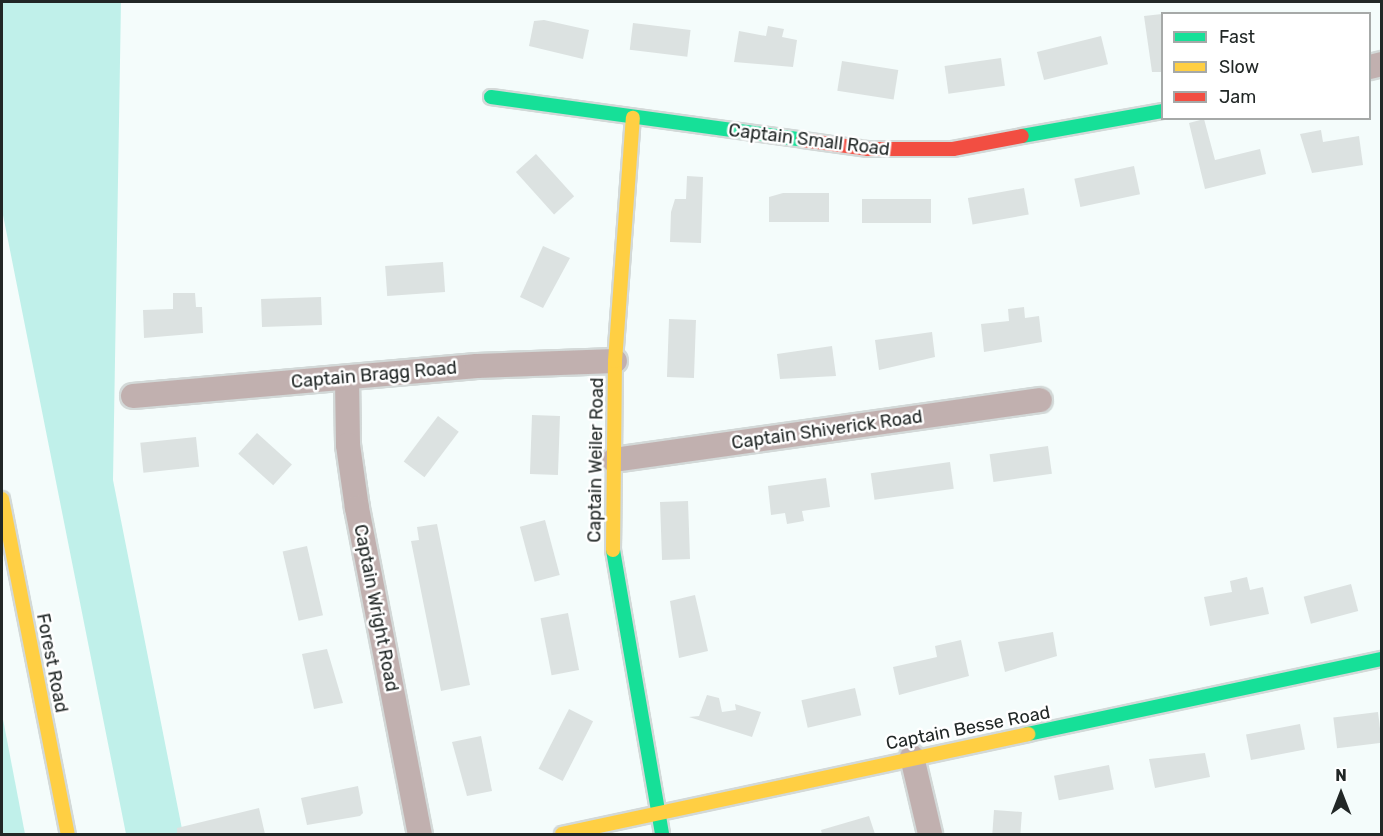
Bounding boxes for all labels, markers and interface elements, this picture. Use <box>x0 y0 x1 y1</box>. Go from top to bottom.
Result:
legend <box>1161 12 1371 120</box>
text: Fast <box>1219 26 1255 48</box>
text: Slow <box>1219 56 1259 78</box>
text: Jam <box>1219 86 1256 108</box>
street label: Captain Small Road <box>727 119 891 161</box>
street label: Captain Bragg Road <box>290 357 458 393</box>
street label: Captain Weiler Road <box>584 377 608 543</box>
street label: Captain Shiverick Road <box>730 406 924 454</box>
street label: Captain Wright Road <box>349 522 403 694</box>
street label: Forest Road <box>32 612 72 714</box>
street label: Captain Besse Road <box>884 701 1052 755</box>
north arrow <box>1311 764 1371 824</box>
text: N <box>1335 766 1347 785</box>

